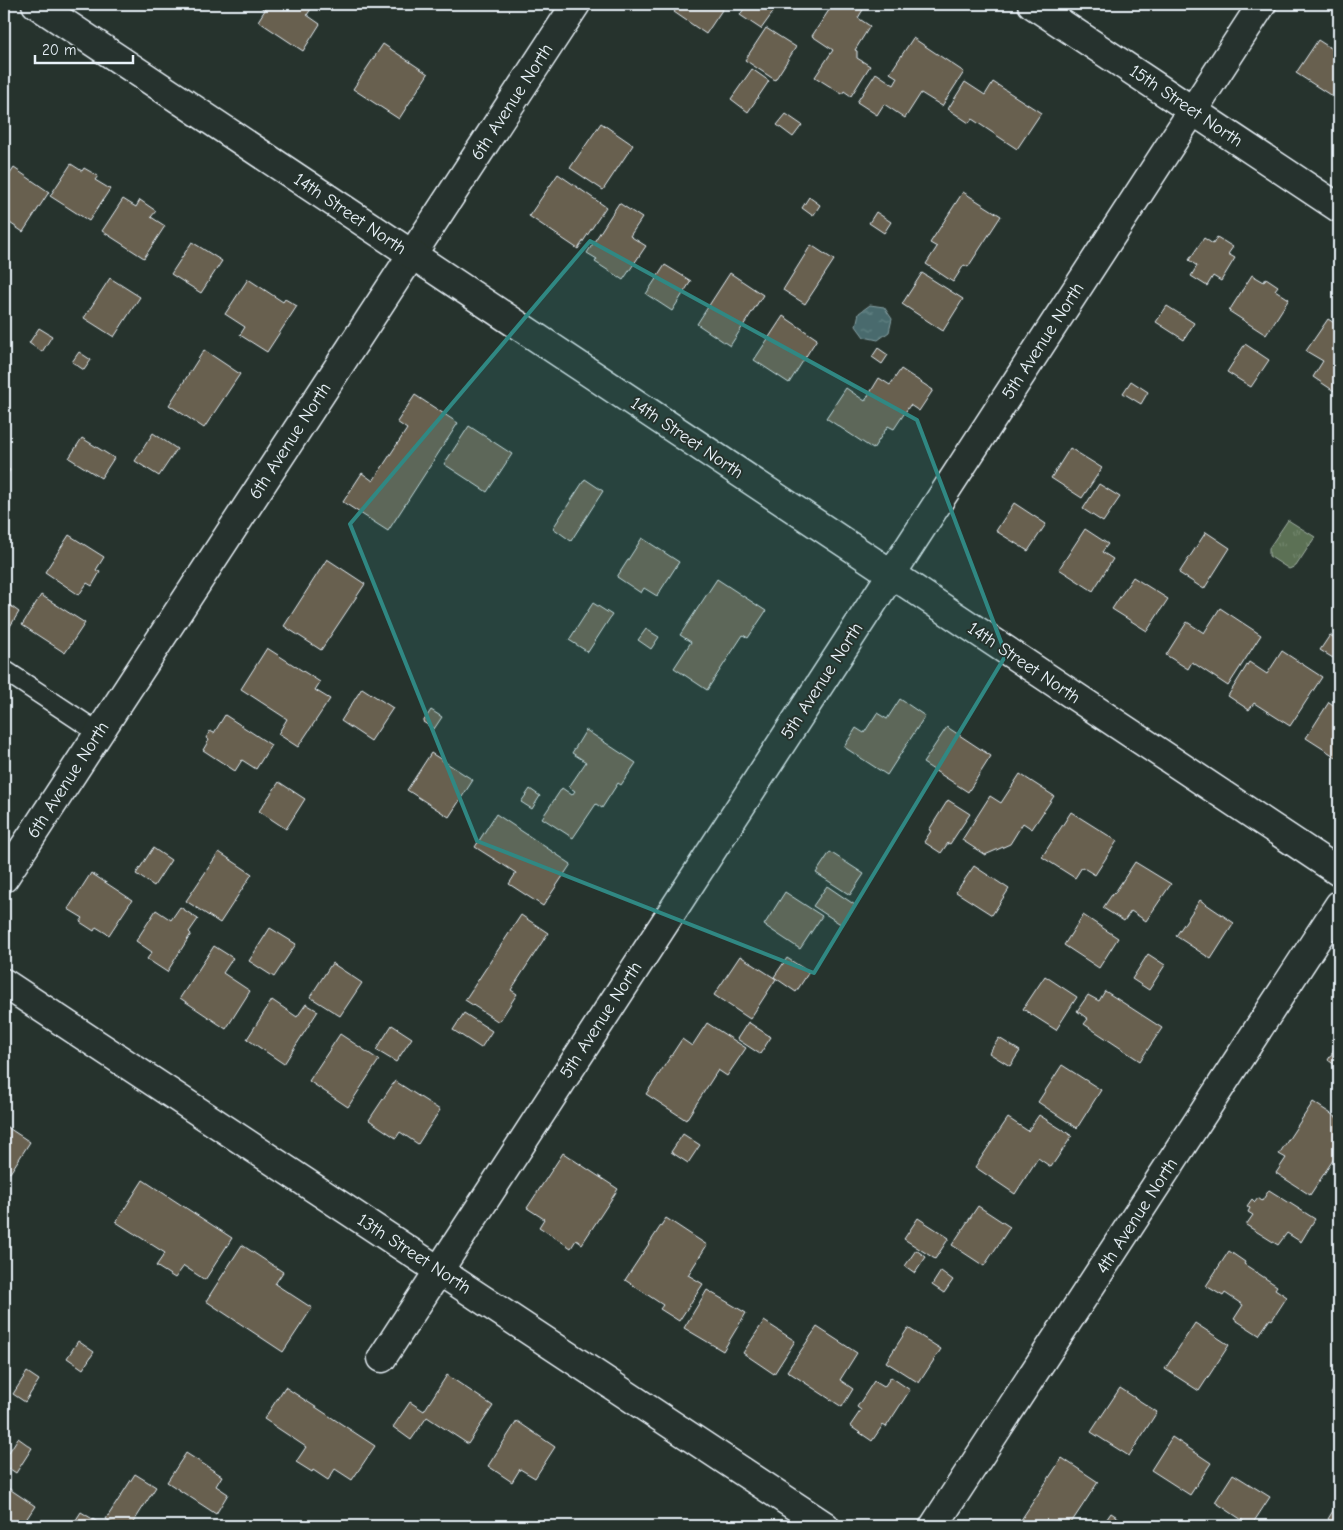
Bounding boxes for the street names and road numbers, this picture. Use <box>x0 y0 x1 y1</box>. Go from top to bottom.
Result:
street label: 6th Avenue North <box>467 40 557 164</box>
street label: 15th Street North <box>1125 60 1247 152</box>
street label: 14th Street North <box>290 169 410 259</box>
street label: 5th Avenue North <box>998 279 1088 403</box>
street label: 6th Avenue North <box>245 379 335 503</box>
street label: 14th Street North <box>627 393 747 483</box>
street label: 14th Street North <box>964 618 1084 708</box>
street label: 5th Avenue North <box>777 619 867 743</box>
street label: 6th Avenue North <box>23 718 113 842</box>
street label: 5th Avenue North <box>556 958 646 1082</box>
street label: 4th Avenue North <box>1092 1154 1182 1278</box>
street label: 13th Street North <box>353 1209 475 1299</box>

